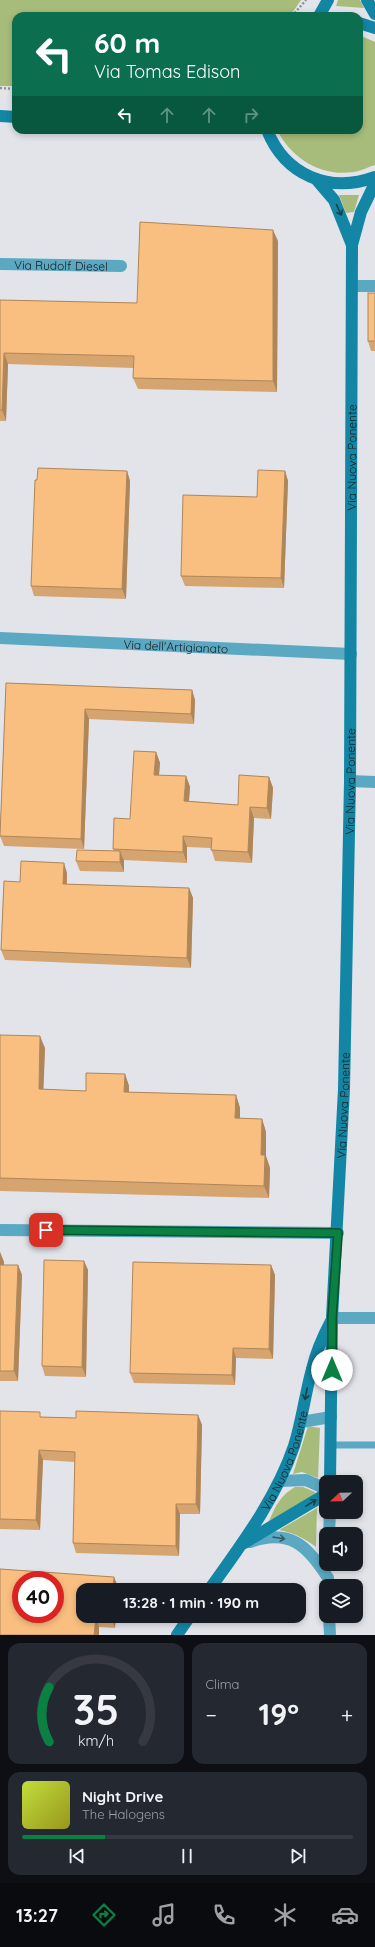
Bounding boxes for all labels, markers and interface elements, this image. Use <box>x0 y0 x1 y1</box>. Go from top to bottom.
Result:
text: 60 m <box>94 25 160 60</box>
icon: left <box>28 28 80 80</box>
text: Via Tomas Edison <box>94 60 241 83</box>
icon: left <box>114 104 136 126</box>
icon: ahead <box>156 104 178 126</box>
icon: ahead <box>198 104 220 126</box>
icon: right <box>240 104 262 126</box>
one-way arrow <box>336 203 343 215</box>
street label: Via Rudolf Diesel <box>14 257 108 273</box>
street label: Via Nuova Ponente <box>344 404 359 511</box>
street label: Via dell'Artigianato <box>123 636 229 656</box>
street label: Via Nuova Ponente <box>341 728 358 835</box>
street label: Via Nuova Ponente <box>333 1052 352 1159</box>
pin <box>29 1213 63 1247</box>
icon: arrive <box>35 1219 57 1241</box>
position arrow <box>311 1349 353 1391</box>
one-way arrow <box>302 1388 310 1401</box>
street label: Via Nuova Ponente <box>258 1409 310 1513</box>
north arrow <box>319 1475 363 1519</box>
map controls <box>319 1475 363 1623</box>
one-way arrow <box>305 1499 316 1507</box>
button: sound <box>319 1527 363 1571</box>
one-way arrow <box>272 1534 285 1542</box>
speed limit sign: 40 <box>12 1571 64 1623</box>
button: layers <box>319 1579 363 1623</box>
text: 13:28 · 1 min · 190 m <box>123 1593 259 1612</box>
text: Clima <box>206 1676 240 1692</box>
text: 35 <box>73 1682 119 1734</box>
text: 19° <box>259 1695 299 1733</box>
text: − <box>206 1701 217 1729</box>
text: + <box>341 1701 353 1729</box>
text: km/h <box>78 1731 114 1749</box>
text: Night Drive <box>82 1787 163 1806</box>
text: The Halogens <box>82 1806 165 1822</box>
icon: previous <box>66 1845 88 1867</box>
icon: pause <box>176 1845 198 1867</box>
icon: next <box>287 1845 309 1867</box>
icon: directions <box>90 1901 118 1929</box>
icon: music <box>150 1901 178 1929</box>
icon: phone <box>210 1901 238 1929</box>
icon: climate <box>271 1901 299 1929</box>
icon: car <box>331 1901 359 1929</box>
text: 13:27 <box>16 1904 58 1927</box>

